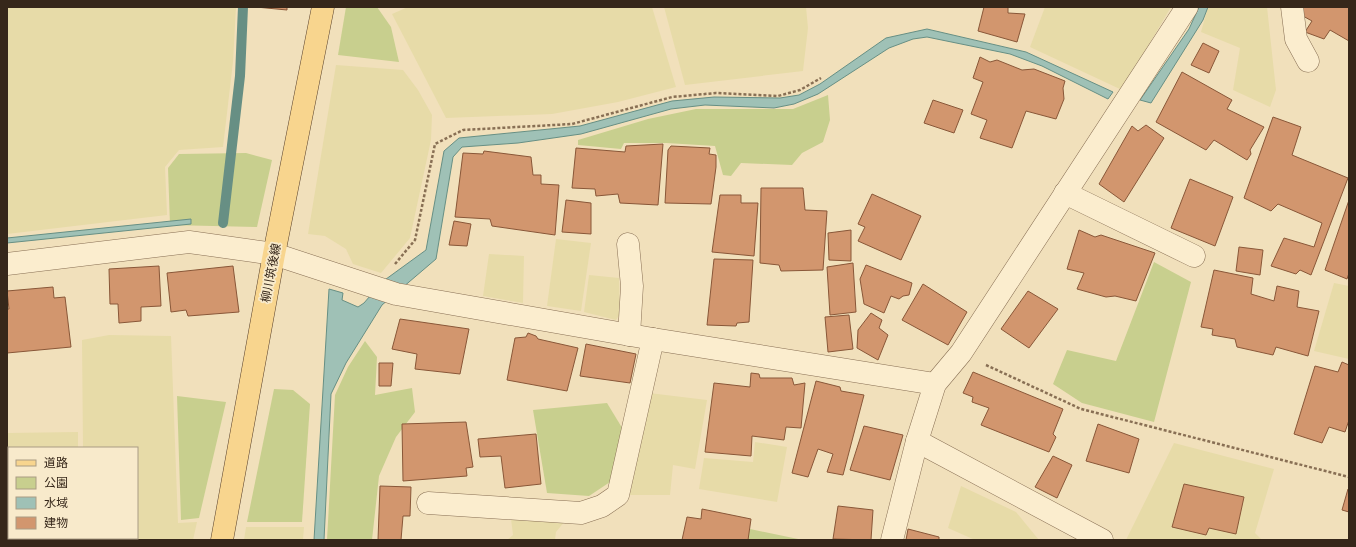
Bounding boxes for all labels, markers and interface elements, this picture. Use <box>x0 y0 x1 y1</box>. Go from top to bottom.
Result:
street label: 柳川筑後線 <box>258 242 284 304</box>
legend <box>8 447 138 539</box>
text: 道路 <box>44 456 68 470</box>
text: 公園 <box>44 476 68 490</box>
text: 水域 <box>44 496 68 510</box>
text: 建物 <box>44 516 68 530</box>

